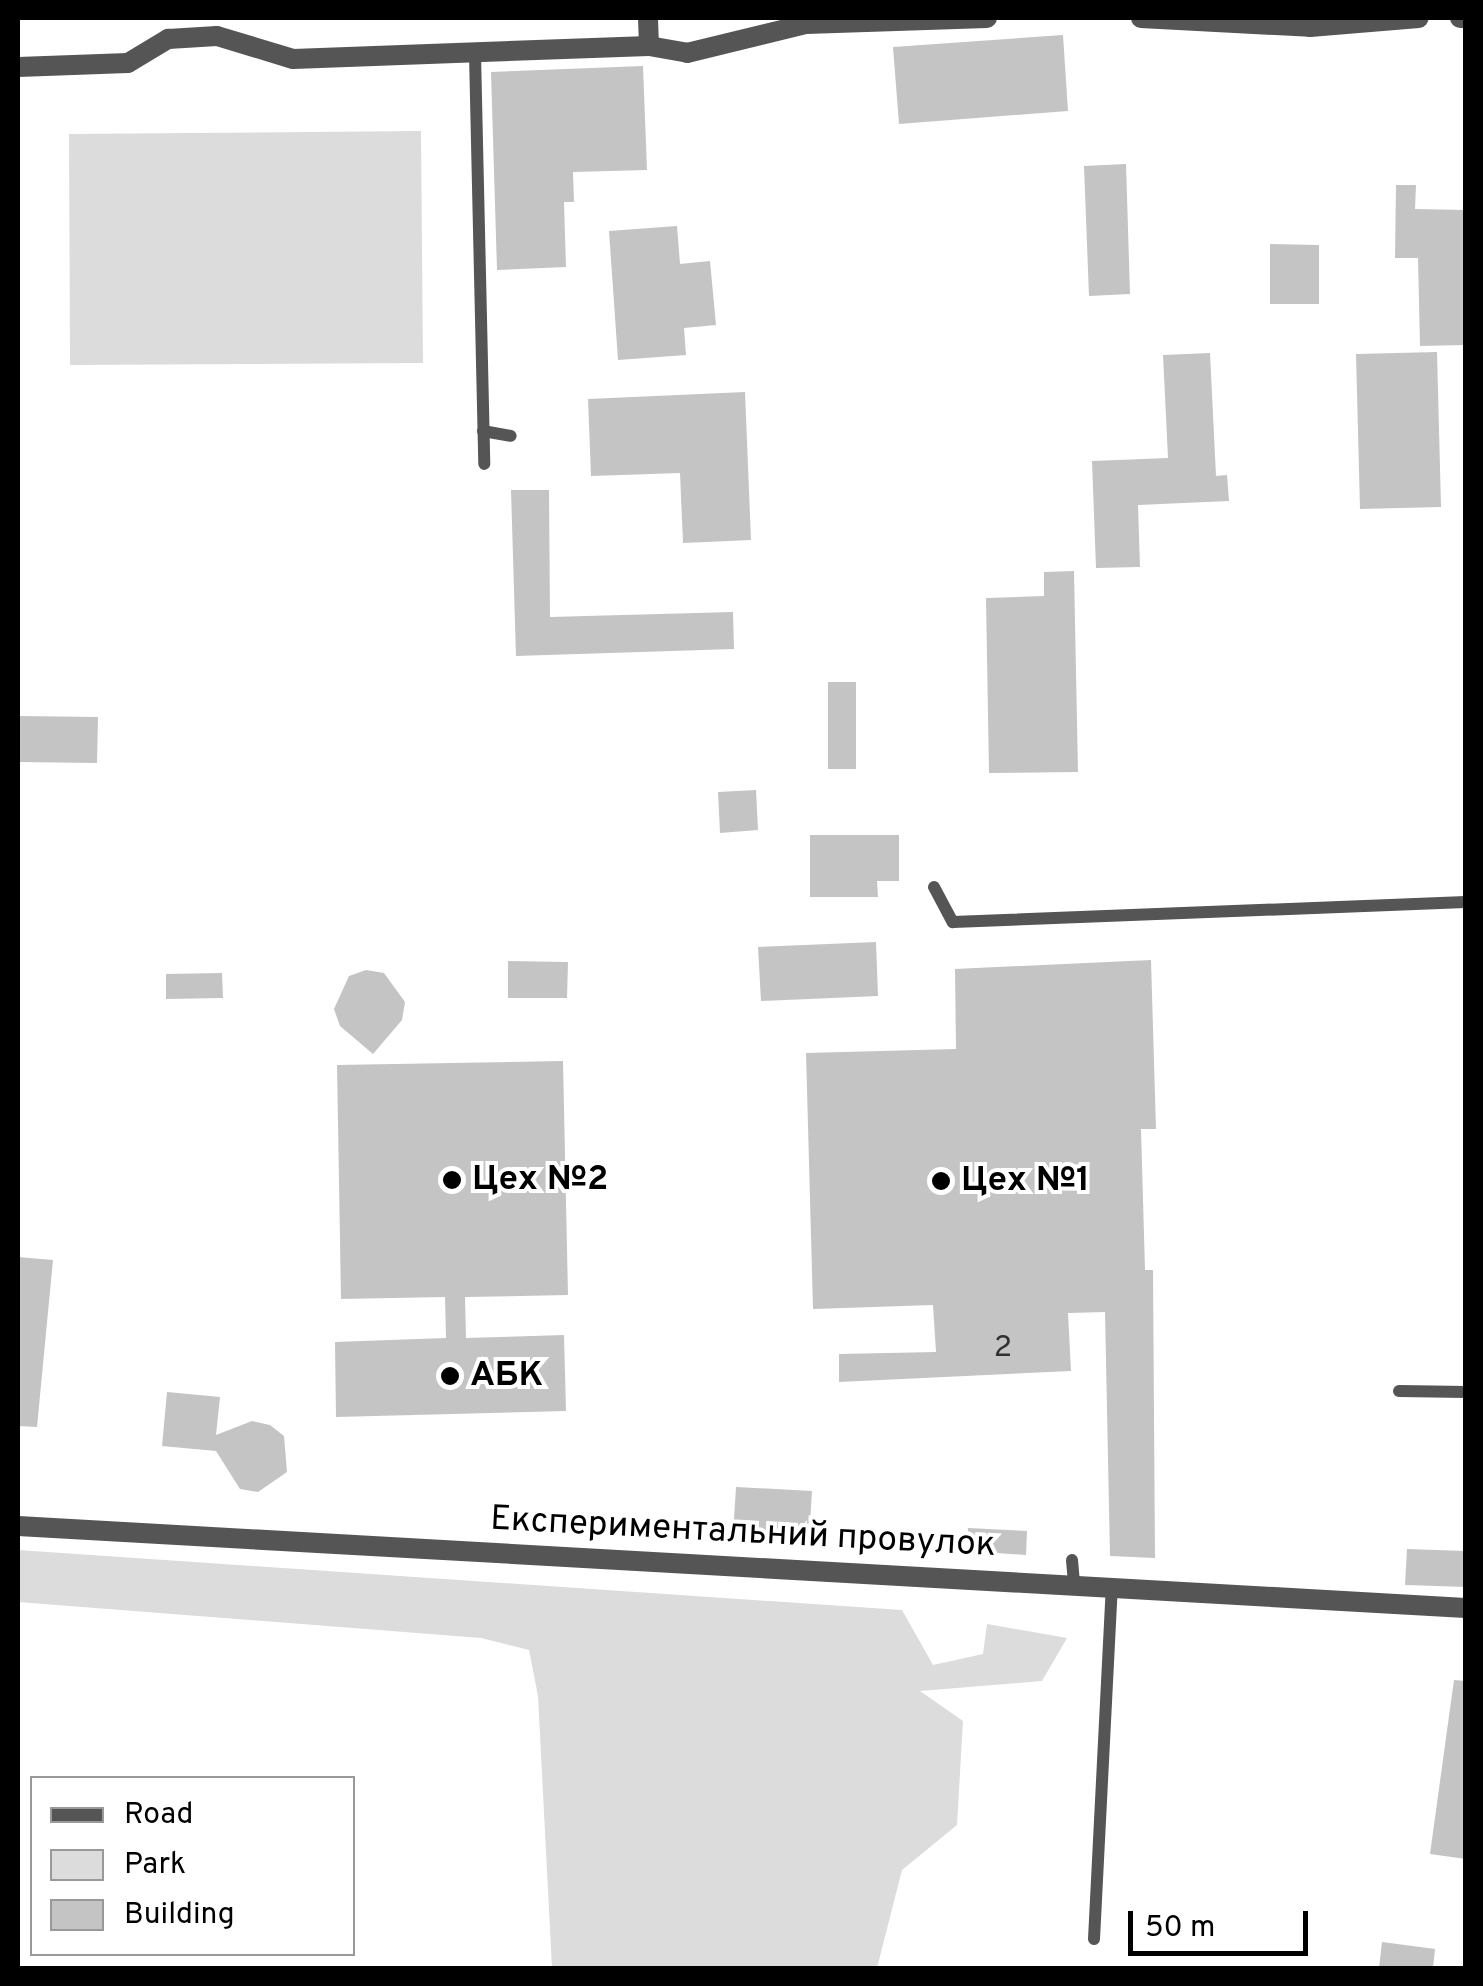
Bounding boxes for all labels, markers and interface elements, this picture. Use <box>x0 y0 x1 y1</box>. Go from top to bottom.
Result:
place label: Цех №2 <box>472 1159 608 1201</box>
place label: Цех №1 <box>961 1160 1090 1202</box>
marker: Цех №2 <box>441 1169 463 1191</box>
marker: Цех №1 <box>930 1170 952 1192</box>
house number: 2 <box>994 1331 1012 1367</box>
place label: АБК <box>470 1355 543 1397</box>
marker: АБК <box>439 1365 461 1387</box>
street label: Експериментальний провулок <box>489 1499 997 1567</box>
legend <box>30 1776 355 1956</box>
text: Road <box>124 1797 193 1834</box>
text: Park <box>124 1847 186 1884</box>
scale bar <box>1133 1891 1313 1953</box>
text: Building <box>124 1897 235 1934</box>
text: 50 m <box>1145 1910 1215 1947</box>

